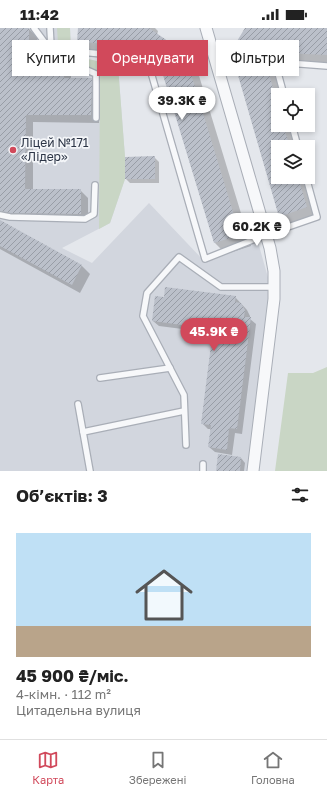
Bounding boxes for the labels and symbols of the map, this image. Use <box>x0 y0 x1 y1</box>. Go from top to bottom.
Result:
pin: 39.3K ₴ <box>145 87 219 121</box>
place label: Ліцей №171 «Лідер» <box>21 135 89 164</box>
marker: Ліцей №171 «Лідер» <box>8 145 18 155</box>
pin: 60.2K ₴ <box>220 213 294 247</box>
pin: 45.9K ₴ <box>177 318 251 352</box>

